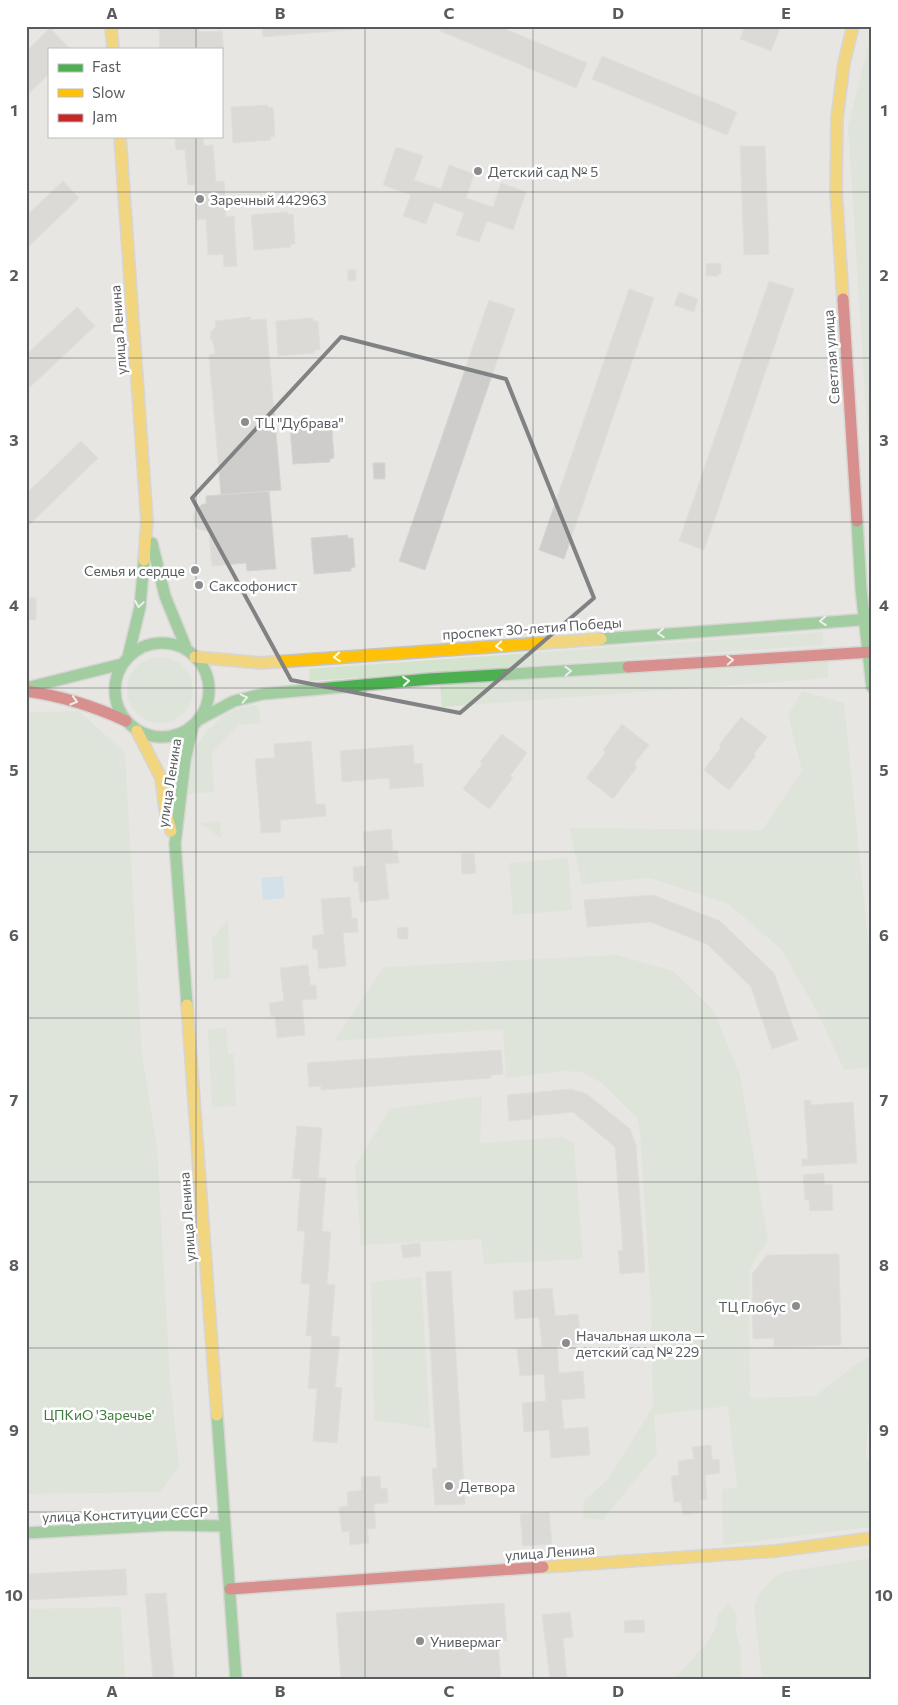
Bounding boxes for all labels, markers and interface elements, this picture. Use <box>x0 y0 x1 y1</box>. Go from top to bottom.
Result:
text: A <box>106 3 118 22</box>
text: B <box>275 3 286 22</box>
text: C <box>444 3 455 22</box>
text: D <box>612 3 624 22</box>
text: E <box>781 3 791 22</box>
legend <box>48 48 222 138</box>
text: Fast <box>92 57 121 75</box>
text: Slow <box>92 83 125 101</box>
text: 1 <box>10 100 18 119</box>
text: 1 <box>880 100 888 119</box>
text: Jam <box>92 107 117 125</box>
place label: Детский сад № 5 <box>488 163 598 180</box>
marker: Детский сад № 5 <box>472 165 484 177</box>
place label: Заречный 442963 <box>210 191 326 208</box>
marker: Заречный 442963 <box>194 193 206 205</box>
text: 2 <box>9 265 19 284</box>
text: 2 <box>879 265 889 284</box>
street label: улица Ленина <box>106 284 130 376</box>
street label: Светлая улица <box>819 309 843 405</box>
place label: ТЦ "Дубрава" <box>255 414 344 431</box>
marker: ТЦ "Дубрава" <box>239 416 251 428</box>
text: 3 <box>9 430 19 449</box>
text: 3 <box>879 430 889 449</box>
place label: Семья и сердце <box>84 562 185 579</box>
marker: Семья и сердце <box>189 564 201 576</box>
place label: Саксофонист <box>209 577 298 594</box>
marker: Саксофонист <box>193 579 205 591</box>
text: 4 <box>9 595 19 614</box>
text: 4 <box>879 595 889 614</box>
one-way arrow <box>135 600 145 609</box>
street label: проспект 30-летия Победы <box>442 613 622 643</box>
one-way arrow <box>819 615 827 626</box>
one-way arrow <box>657 628 665 639</box>
one-way arrow <box>495 640 503 651</box>
one-way arrow <box>333 651 341 662</box>
one-way arrow <box>726 655 734 666</box>
one-way arrow <box>564 666 572 677</box>
one-way arrow <box>402 676 410 687</box>
one-way arrow <box>240 694 249 704</box>
one-way arrow <box>69 695 77 705</box>
street label: улица Ленина <box>154 737 184 829</box>
text: 5 <box>9 760 19 779</box>
text: 5 <box>879 760 889 779</box>
text: 6 <box>9 925 19 944</box>
text: 6 <box>879 925 889 944</box>
text: 7 <box>10 1090 19 1109</box>
text: 7 <box>880 1090 889 1109</box>
street label: улица Ленина <box>175 1171 199 1263</box>
text: 8 <box>9 1255 19 1274</box>
text: 8 <box>879 1255 889 1274</box>
place label: ТЦ Глобус <box>718 1298 786 1315</box>
marker: ТЦ Глобус <box>790 1300 802 1312</box>
place label: Начальная школа — детский сад № 229 <box>576 1327 705 1360</box>
marker: Начальная школа — детский сад № 229 <box>560 1337 572 1349</box>
park label: ЦПКиО 'Заречье' <box>43 1406 155 1423</box>
text: 9 <box>9 1420 19 1439</box>
text: 9 <box>879 1420 889 1439</box>
place label: Детвора <box>459 1478 515 1495</box>
marker: Детвора <box>443 1480 455 1492</box>
street label: улица Конституции СССР <box>42 1503 208 1525</box>
street label: улица Ленина <box>504 1540 596 1564</box>
text: 10 <box>5 1585 23 1604</box>
text: 10 <box>875 1585 893 1604</box>
place label: Универмаг <box>430 1633 501 1650</box>
marker: Универмаг <box>414 1635 426 1647</box>
text: A <box>106 1681 118 1700</box>
text: B <box>275 1681 286 1700</box>
text: C <box>444 1681 455 1700</box>
text: D <box>612 1681 624 1700</box>
text: E <box>781 1681 791 1700</box>

